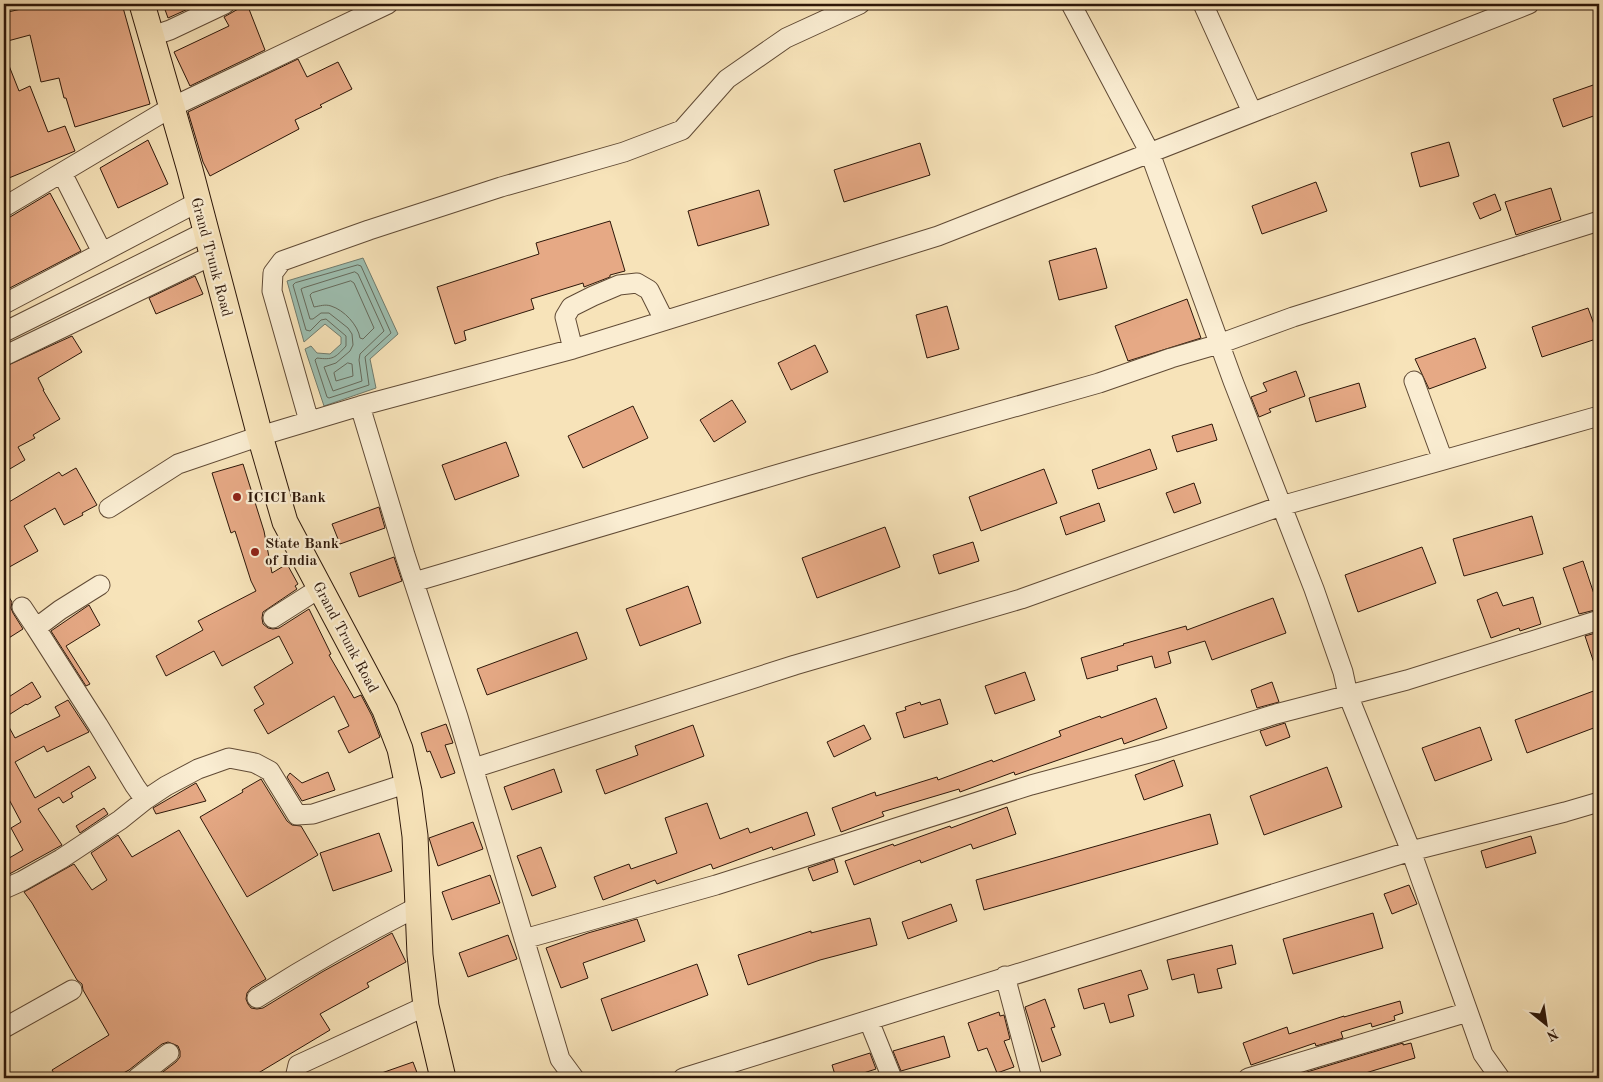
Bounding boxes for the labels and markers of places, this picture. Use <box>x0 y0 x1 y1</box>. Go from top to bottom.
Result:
marker: ICICI Bank <box>231 491 243 503</box>
place label: ICICI Bank <box>247 491 326 506</box>
place label: State Bank of India <box>265 537 340 569</box>
marker: State Bank of India <box>249 546 261 558</box>

